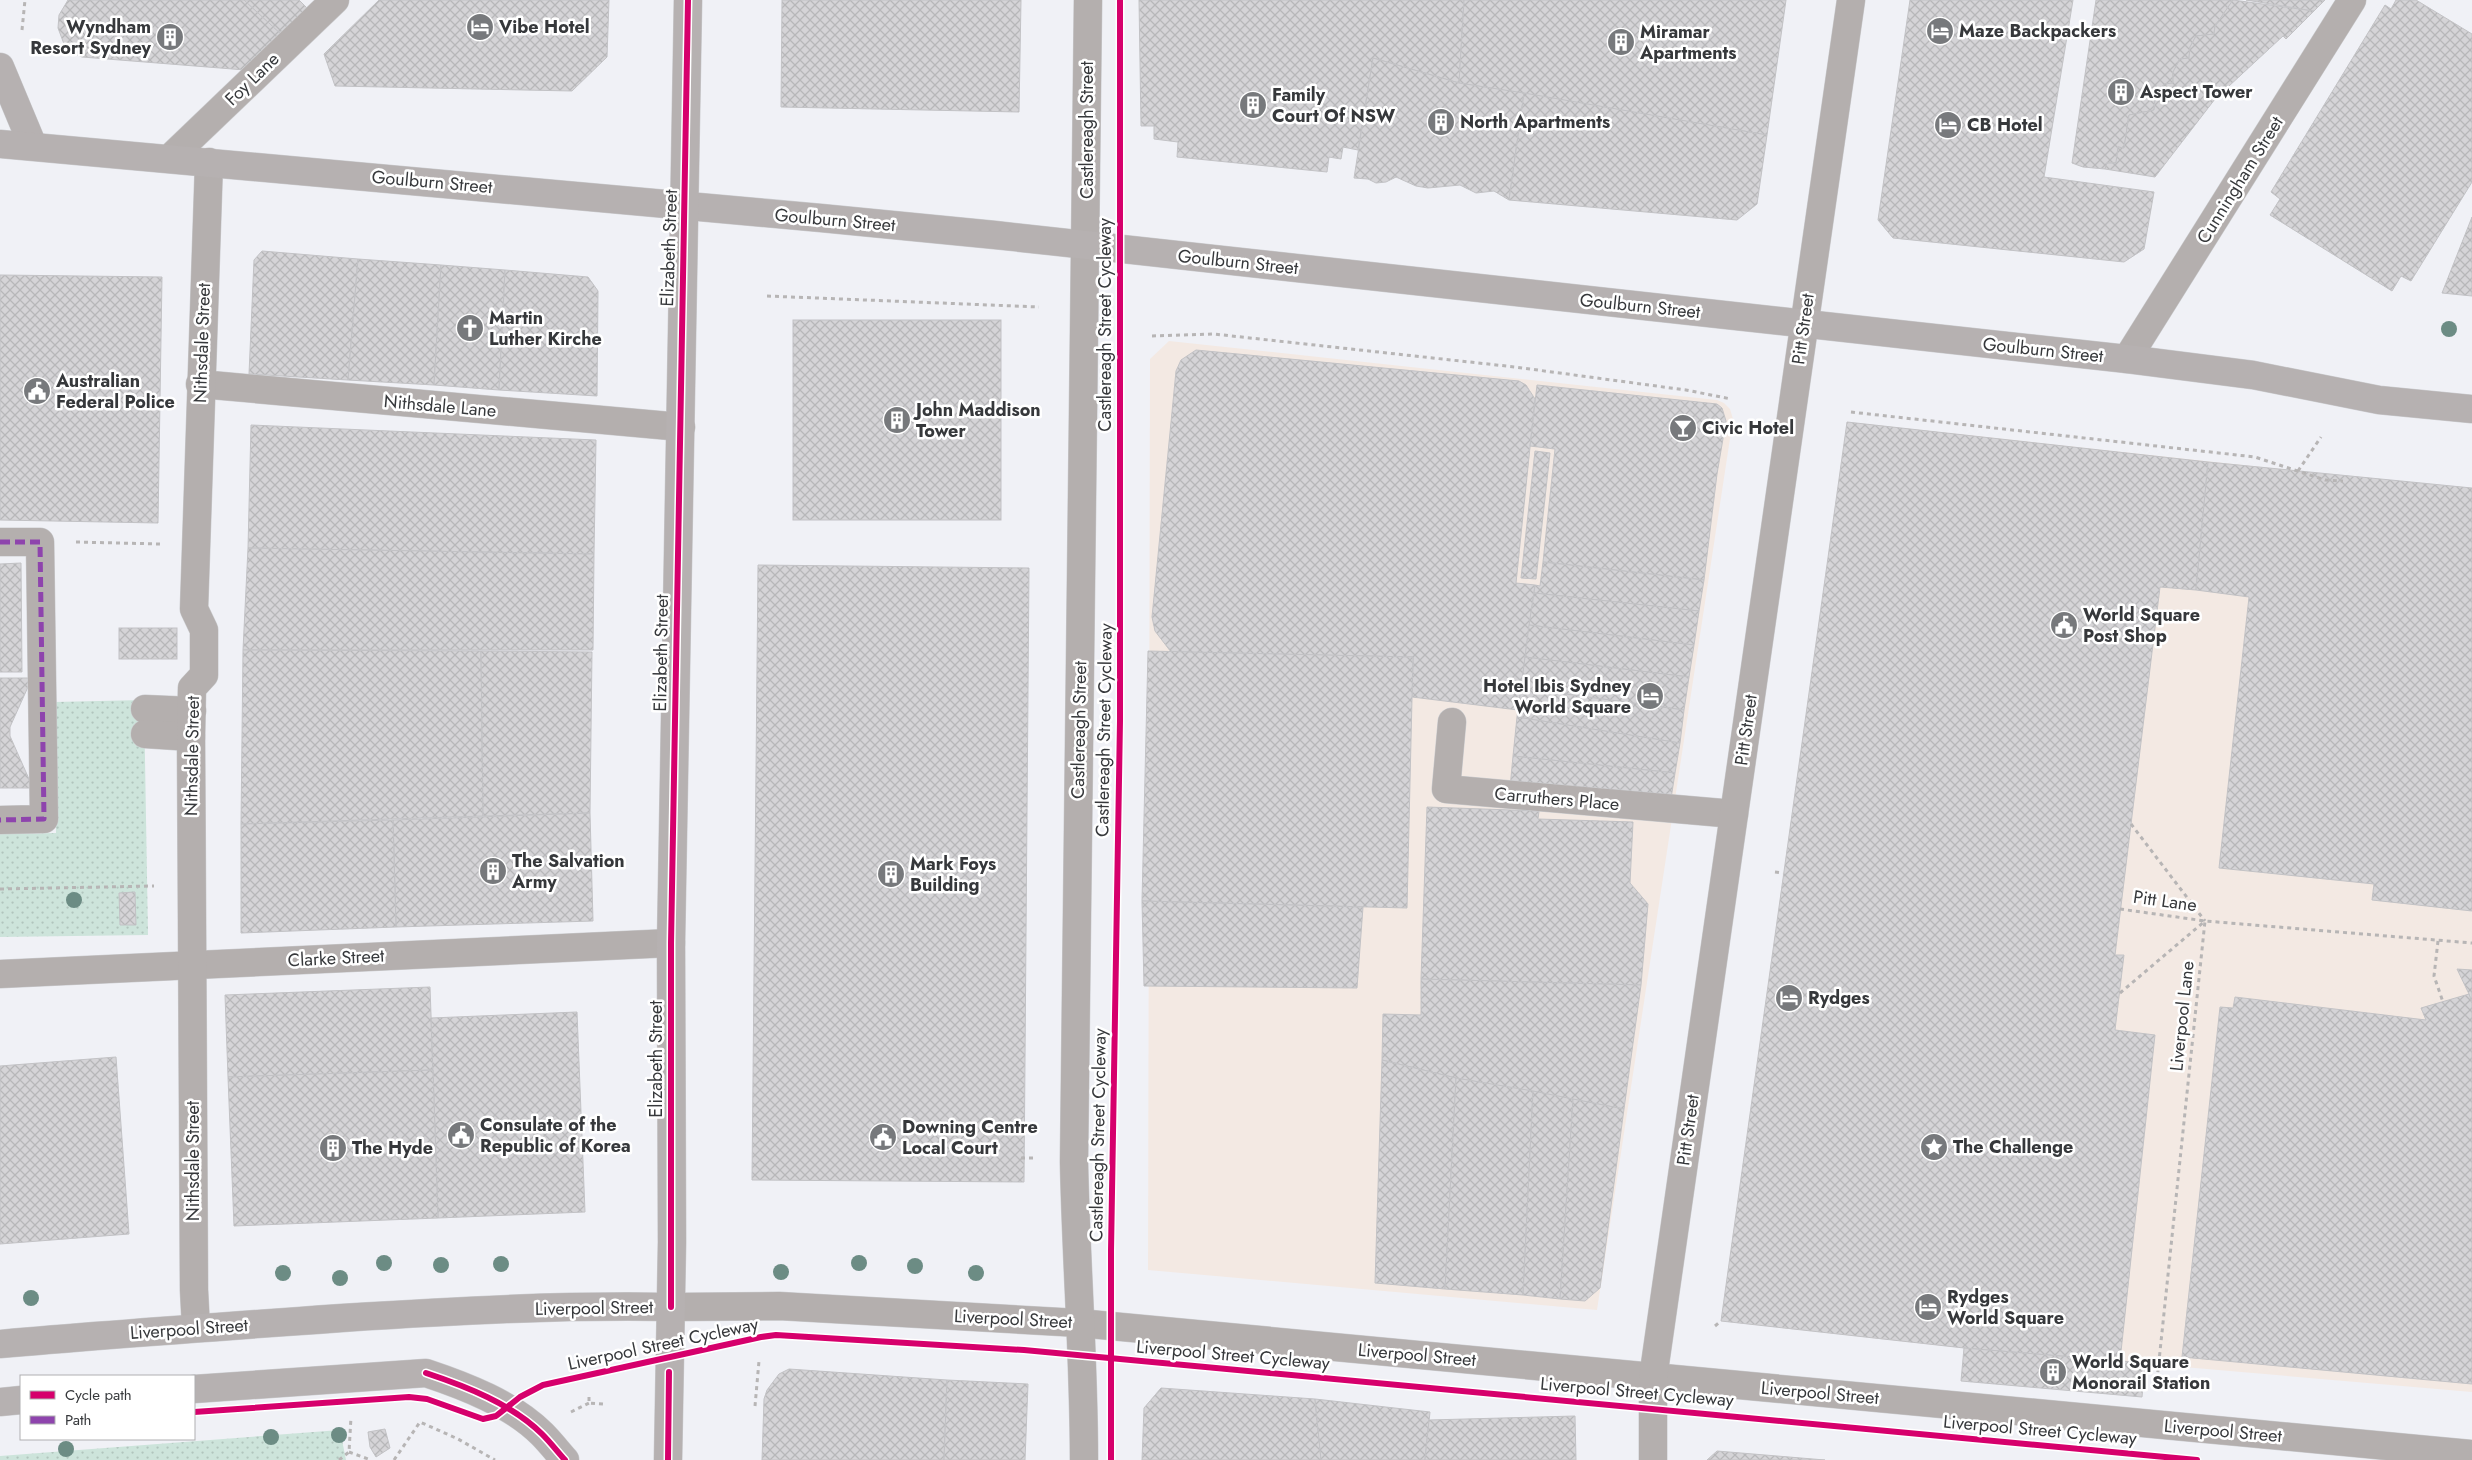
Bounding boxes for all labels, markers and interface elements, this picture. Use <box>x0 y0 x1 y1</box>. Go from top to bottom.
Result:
hotel icon: Vibe Hotel <box>465 12 495 42</box>
place label: Wyndham Resort Sydney <box>30 14 152 61</box>
place label: Vibe Hotel <box>498 14 590 40</box>
hotel icon: Maze Backpackers <box>1925 16 1955 46</box>
place label: Maze Backpackers <box>1959 18 2116 44</box>
place label: Miramar Apartments <box>1639 19 1737 66</box>
building icon: Wyndham Resort Sydney <box>155 22 185 52</box>
building icon: Miramar Apartments <box>1606 27 1636 57</box>
street label: Foy Lane <box>219 46 285 112</box>
street label: Castlereagh Street <box>1074 60 1100 199</box>
building icon: Aspect Tower <box>2106 77 2136 107</box>
place label: Aspect Tower <box>2139 79 2253 105</box>
place label: Family Court Of NSW <box>1272 82 1396 129</box>
building icon: Family Court Of NSW <box>1238 90 1268 120</box>
building icon: North Apartments <box>1426 107 1456 137</box>
place label: North Apartments <box>1460 109 1610 135</box>
hotel icon: CB Hotel <box>1933 110 1963 140</box>
street label: Cunningham Street <box>2190 111 2290 249</box>
place label: CB Hotel <box>1967 112 2043 138</box>
street label: Goulburn Street <box>371 164 494 200</box>
street label: Elizabeth Street <box>654 188 684 307</box>
street label: Goulburn Street <box>774 202 897 238</box>
street label: Castlereagh Street Cycleway <box>1092 218 1118 432</box>
street label: Goulburn Street <box>1176 243 1300 281</box>
street label: Nithsdale Street <box>187 282 217 404</box>
street label: Goulburn Street <box>1578 287 1702 325</box>
street label: Pitt Street <box>1785 291 1821 366</box>
place label: Martin Luther Kirche <box>489 305 602 352</box>
church icon: Martin Luther Kirche <box>455 313 485 343</box>
street label: Goulburn Street <box>1981 331 2105 369</box>
place label: Australian Federal Police <box>55 368 175 415</box>
public building icon: Australian Federal Police <box>22 376 52 406</box>
street label: Nithsdale Lane <box>383 388 497 424</box>
place label: John Maddison Tower <box>913 397 1041 444</box>
building icon: John Maddison Tower <box>882 405 912 435</box>
bar icon: Civic Hotel <box>1668 413 1698 443</box>
place label: Civic Hotel <box>1702 415 1794 441</box>
street label: Elizabeth Street <box>647 593 675 712</box>
place label: World Square Post Shop <box>2083 602 2200 649</box>
public building icon: World Square Post Shop <box>2049 610 2079 640</box>
street label: Castlereagh Street Cycleway <box>1089 623 1119 837</box>
street label: Castlereagh Street <box>1065 660 1093 799</box>
place label: Hotel Ibis Sydney World Square <box>1483 673 1632 720</box>
hotel icon: Hotel Ibis Sydney World Square <box>1635 681 1665 711</box>
street label: Pitt Street <box>1728 692 1764 767</box>
street label: Nithsdale Street <box>178 695 206 816</box>
street label: Carruthers Place <box>1494 781 1620 817</box>
place label: The Salvation Army <box>511 848 625 895</box>
place label: Mark Foys Building <box>910 851 996 898</box>
building icon: The Salvation Army <box>478 856 508 886</box>
building icon: Mark Foys Building <box>876 859 906 889</box>
street label: Pitt Lane <box>2131 884 2199 918</box>
street label: Clarke Street <box>287 942 386 974</box>
street label: Liverpool Lane <box>2163 960 2201 1072</box>
hotel icon: Rydges <box>1774 983 1804 1013</box>
place label: Rydges <box>1808 985 1870 1011</box>
street label: Elizabeth Street <box>643 1000 669 1118</box>
street label: Castlereagh Street Cycleway <box>1083 1028 1113 1242</box>
street label: Pitt Street <box>1670 1092 1706 1167</box>
street label: Nithsdale Street <box>180 1100 206 1221</box>
place label: Consulate of the Republic of Korea <box>480 1112 631 1159</box>
place label: Downing Centre Local Court <box>902 1114 1038 1161</box>
public building icon: Consulate of the Republic of Korea <box>446 1120 476 1150</box>
public building icon: Downing Centre Local Court <box>868 1122 898 1152</box>
place icon: The Challenge <box>1919 1132 1949 1162</box>
building icon: The Hyde <box>318 1133 348 1163</box>
place label: The Challenge <box>1953 1134 2073 1160</box>
place label: The Hyde <box>352 1135 433 1161</box>
place label: Rydges World Square <box>1947 1284 2064 1331</box>
hotel icon: Rydges World Square <box>1913 1292 1943 1322</box>
street label: Liverpool Street <box>535 1294 654 1322</box>
street label: Liverpool Street <box>953 1303 1073 1335</box>
street label: Liverpool Street Cycleway <box>565 1311 761 1377</box>
street label: Liverpool Street <box>129 1312 250 1346</box>
street label: Liverpool Street Cycleway <box>1135 1334 1331 1376</box>
street label: Liverpool Street <box>1357 1337 1478 1373</box>
place label: World Square Monorail Station <box>2072 1349 2210 1396</box>
building icon: World Square Monorail Station <box>2038 1357 2068 1387</box>
street label: Liverpool Street Cycleway <box>1539 1371 1735 1413</box>
legend <box>20 1375 195 1440</box>
street label: Liverpool Street <box>1760 1375 1881 1411</box>
text: Cycle path <box>65 1384 132 1406</box>
text: Path <box>65 1409 91 1431</box>
street label: Liverpool Street Cycleway <box>1942 1409 2138 1451</box>
street label: Liverpool Street <box>2163 1413 2284 1449</box>

